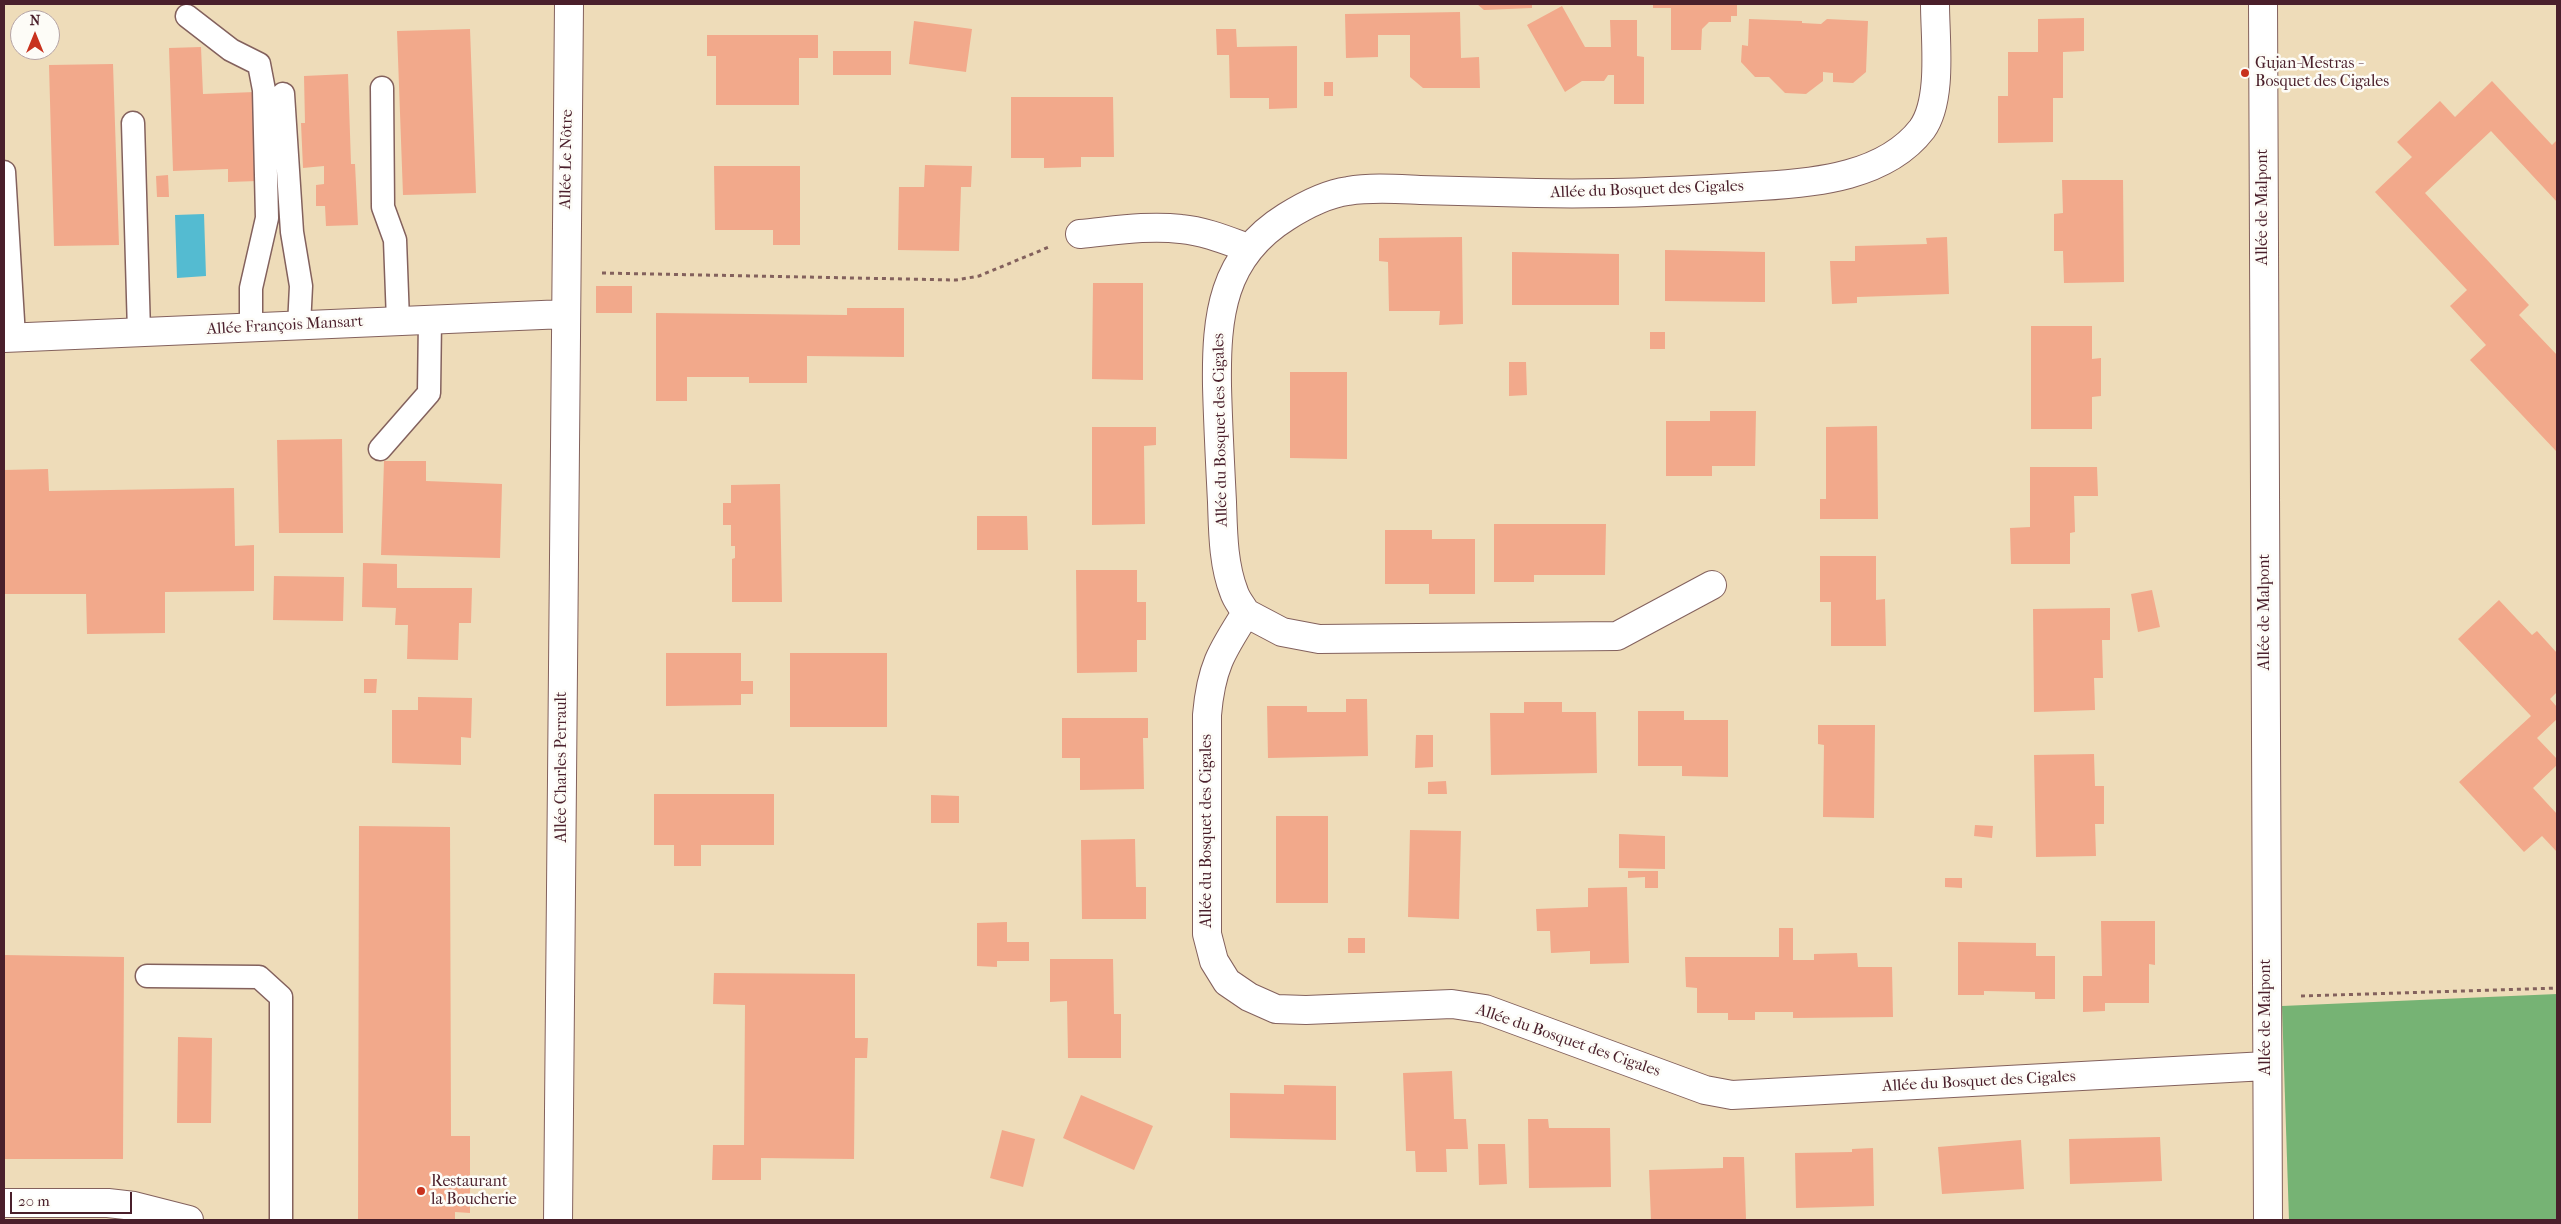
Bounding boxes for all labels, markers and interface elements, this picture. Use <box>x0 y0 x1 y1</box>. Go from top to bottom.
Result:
north arrow <box>10 10 60 60</box>
text: N <box>30 12 40 29</box>
place label: Gujan-Mestras - Bosquet des Cigales <box>2255 54 2389 92</box>
marker: Gujan-Mestras - Bosquet des Cigales <box>2239 67 2251 79</box>
street label: Allée Le Nôtre <box>557 109 577 209</box>
street label: Allée de Malpont <box>2253 149 2273 265</box>
street label: Allée du Bosquet des Cigales <box>1550 177 1744 203</box>
street label: Allée François Mansart <box>206 312 364 340</box>
street label: Allée du Bosquet des Cigales <box>1210 333 1232 527</box>
street label: Allée de Malpont <box>2255 554 2275 670</box>
street label: Allée Charles Perrault <box>552 691 572 843</box>
street label: Allée du Bosquet des Cigales <box>1197 734 1217 928</box>
street label: Allée de Malpont <box>2256 959 2276 1075</box>
street label: Allée du Bosquet des Cigales <box>1473 1000 1663 1082</box>
street label: Allée du Bosquet des Cigales <box>1882 1067 2076 1097</box>
place label: Restaurant la Boucherie <box>431 1172 517 1210</box>
scale bar <box>12 1182 135 1214</box>
marker: Restaurant la Boucherie <box>415 1185 427 1197</box>
text: 20 m <box>18 1192 50 1210</box>

